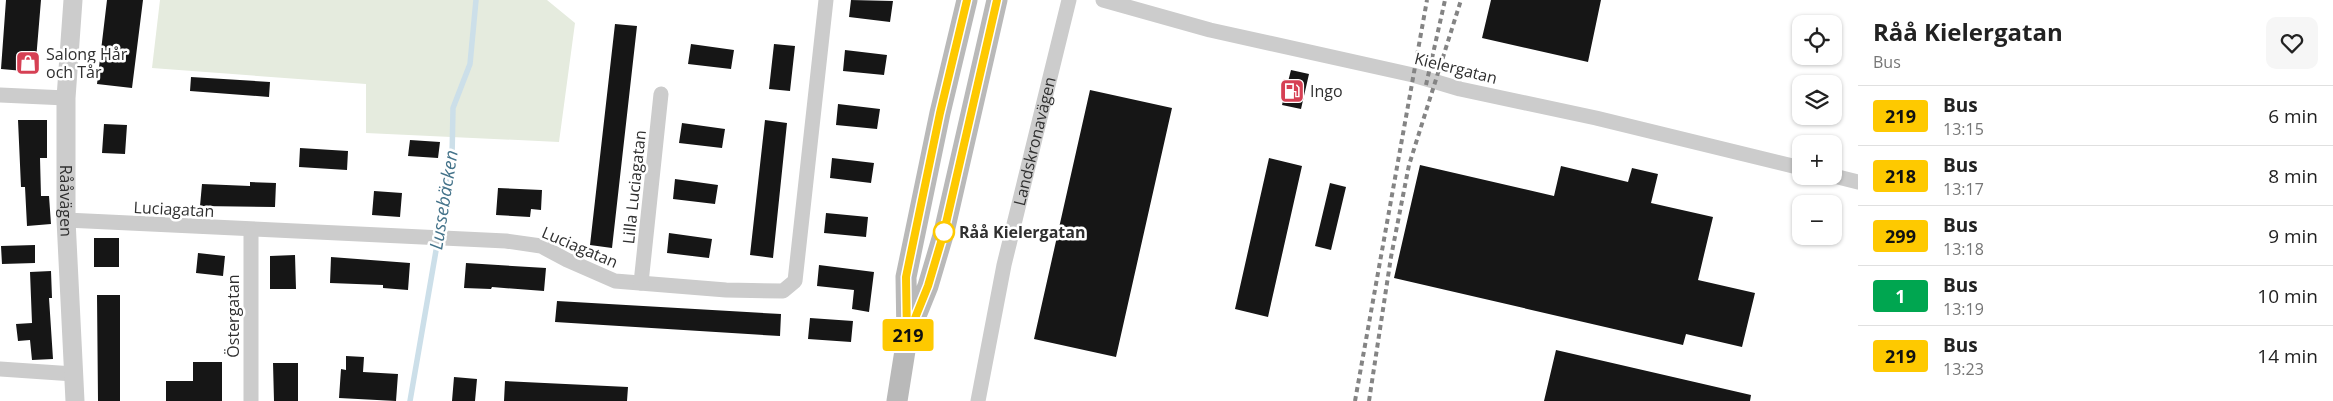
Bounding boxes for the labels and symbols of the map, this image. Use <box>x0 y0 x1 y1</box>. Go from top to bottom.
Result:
place label: Salong Hår och Tår <box>46 43 128 83</box>
street label: Kielergatan <box>1412 47 1500 89</box>
shop icon: Salong Hår och Tår <box>15 50 41 76</box>
street label: Landskronavägen <box>1008 74 1061 208</box>
fuel station icon: Ingo <box>1279 78 1305 104</box>
place label: Ingo <box>1310 80 1343 102</box>
street label: Lilla Luciagatan <box>617 129 651 245</box>
water label: Lussebäcken <box>423 148 463 251</box>
street label: Rååvägen <box>55 165 78 237</box>
street label: Luciagatan <box>133 196 215 222</box>
street label: Luciagatan <box>539 221 621 273</box>
marker: Råå Kielergatan <box>933 221 955 243</box>
place label: Råå Kielergatan <box>959 221 1085 243</box>
street label: Östergatan <box>222 274 244 358</box>
line badge: 219 <box>879 319 937 351</box>

